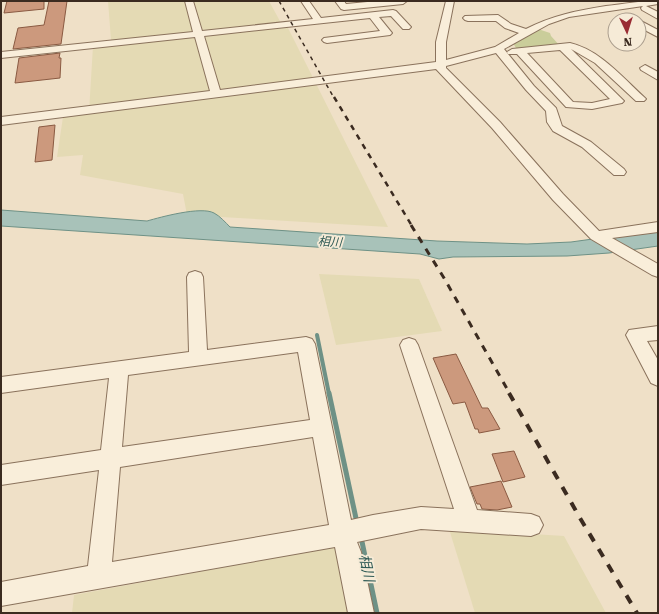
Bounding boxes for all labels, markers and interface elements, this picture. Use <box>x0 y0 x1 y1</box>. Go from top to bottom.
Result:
north arrow <box>607 12 647 52</box>
text: N <box>622 35 632 48</box>
water label: 相川 <box>318 234 344 250</box>
water label: 相川 <box>356 553 378 585</box>

